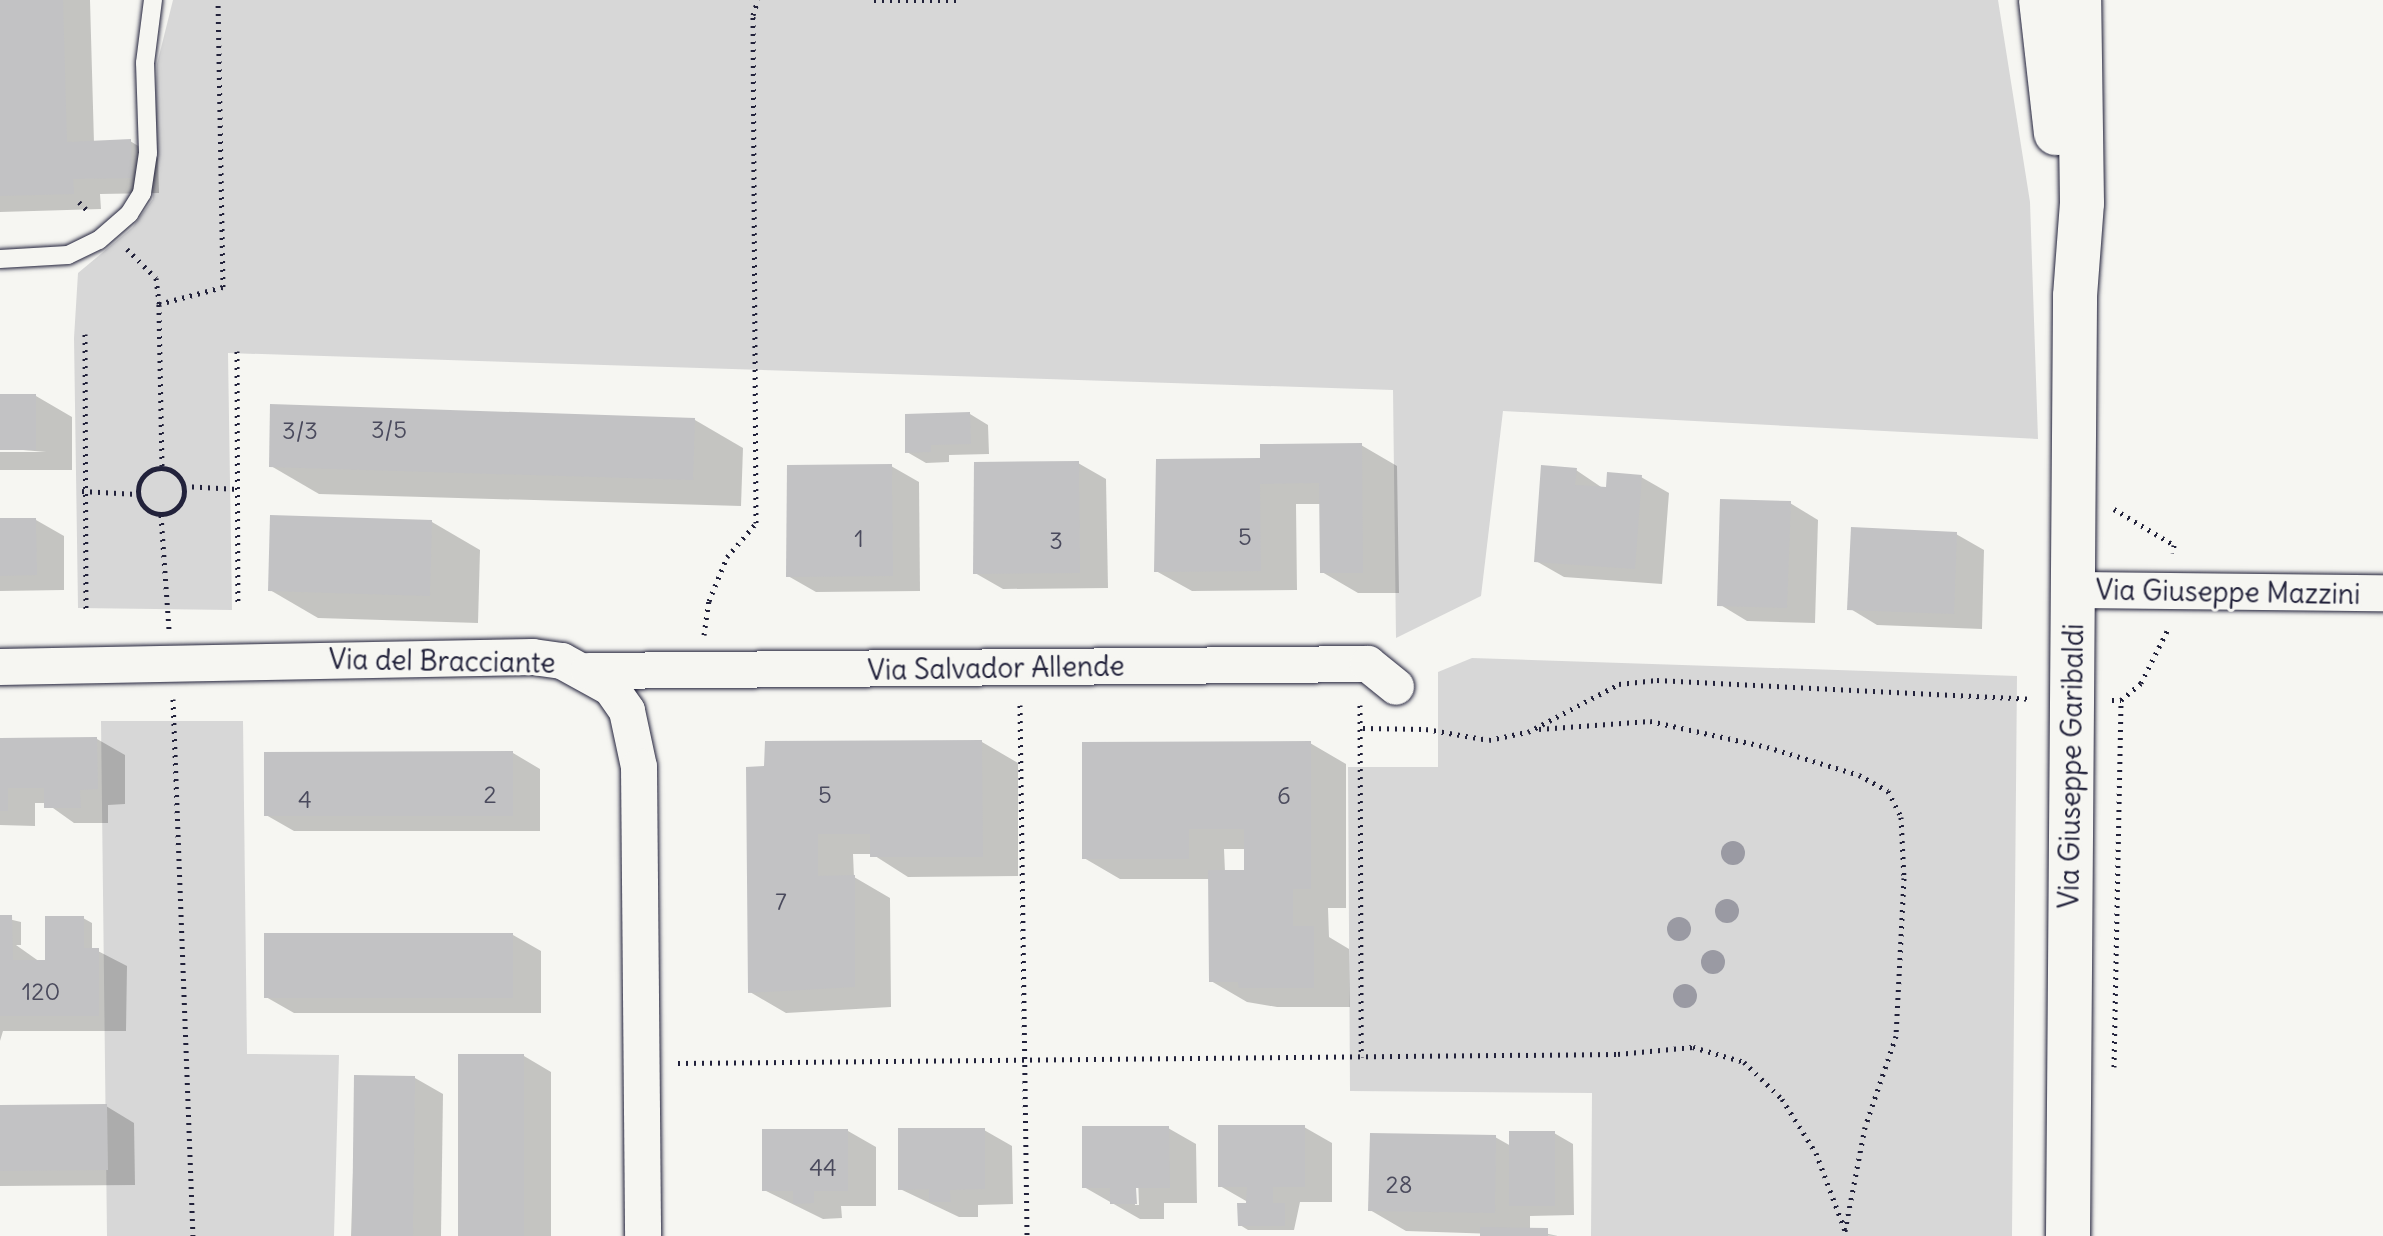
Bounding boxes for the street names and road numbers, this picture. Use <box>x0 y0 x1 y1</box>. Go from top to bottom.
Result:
street label: Via Giuseppe Mazzini <box>2095 573 2361 611</box>
street label: Via Giuseppe Garibaldi <box>2052 623 2090 909</box>
street label: Via del Bracciante <box>328 642 556 680</box>
street label: Via Salvador Allende <box>867 649 1125 687</box>

